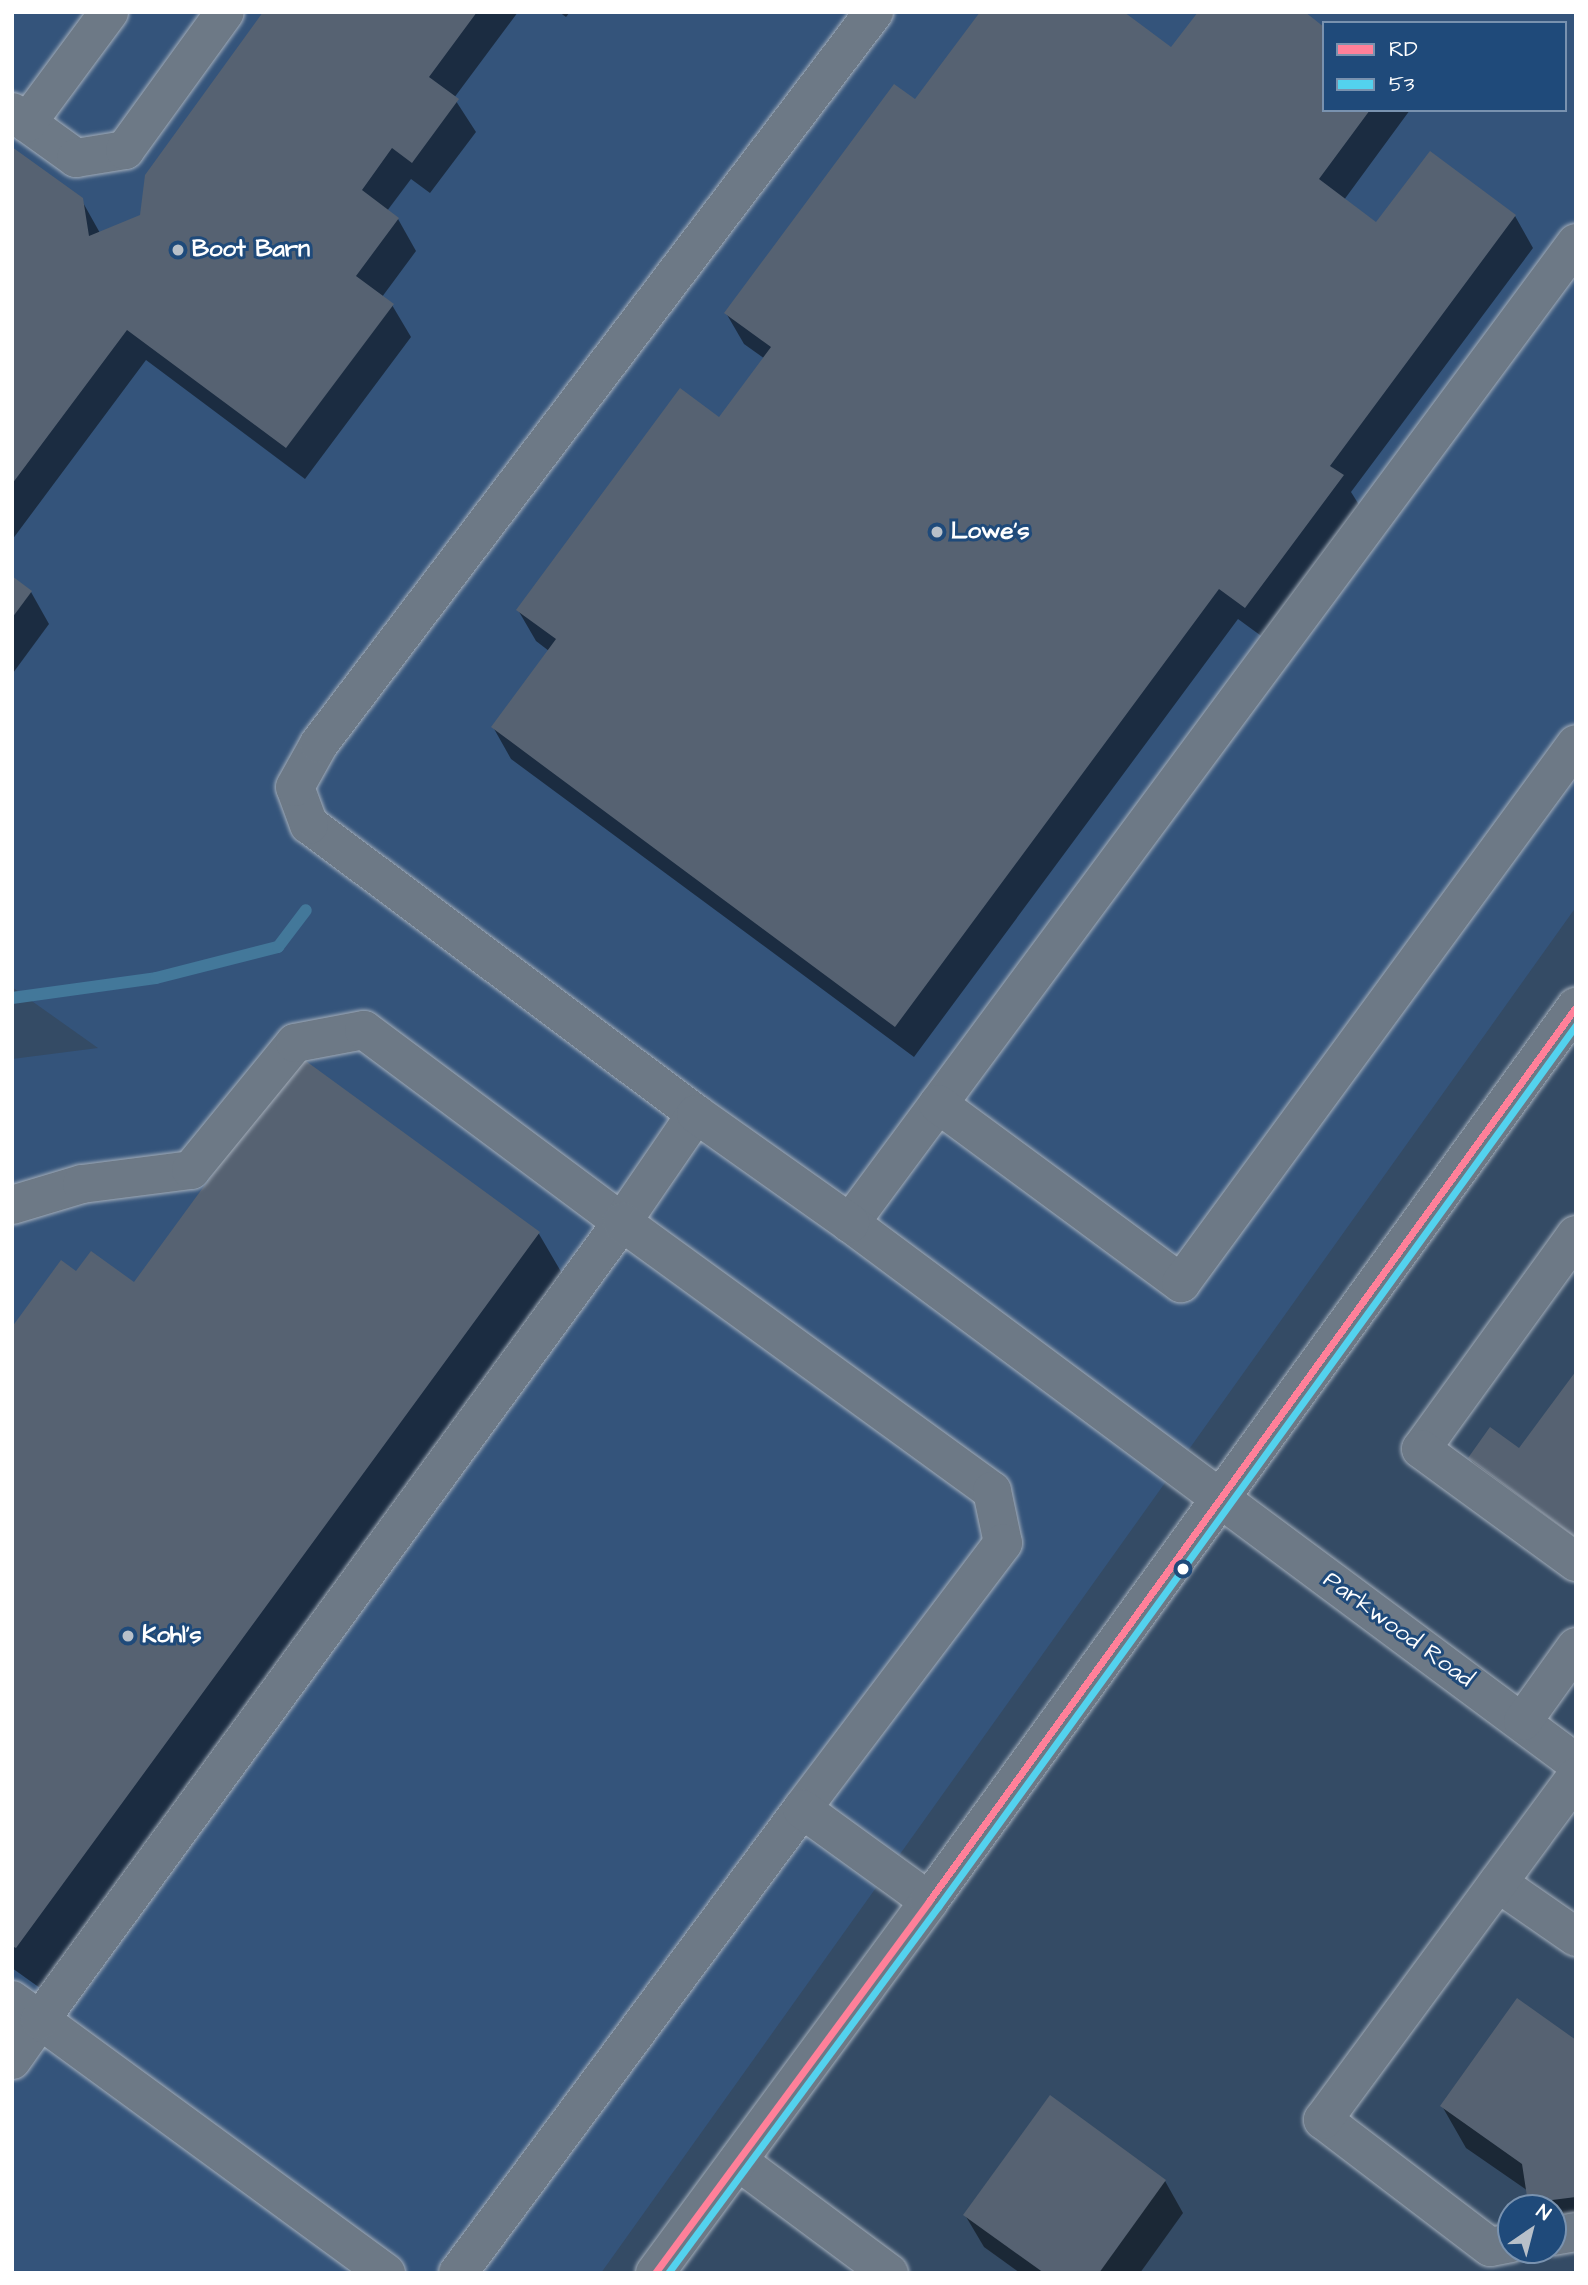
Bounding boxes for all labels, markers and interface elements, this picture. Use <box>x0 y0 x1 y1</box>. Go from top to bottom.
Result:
legend <box>1322 21 1567 112</box>
text: RD <box>1389 35 1418 64</box>
text: 53 <box>1389 70 1415 99</box>
place label: Boot Barn <box>192 236 310 264</box>
marker: Boot Barn <box>170 242 186 258</box>
place label: Lowe's <box>951 518 1029 546</box>
marker: Lowe's <box>929 524 945 540</box>
unlabelled marker <box>1176 1562 1190 1576</box>
street label: Parkwood Road <box>1317 1566 1479 1694</box>
place label: Kohl's <box>142 1622 202 1650</box>
marker: Kohl's <box>120 1628 136 1644</box>
north arrow <box>1497 2194 1567 2264</box>
text: N <box>1531 2199 1556 2227</box>

